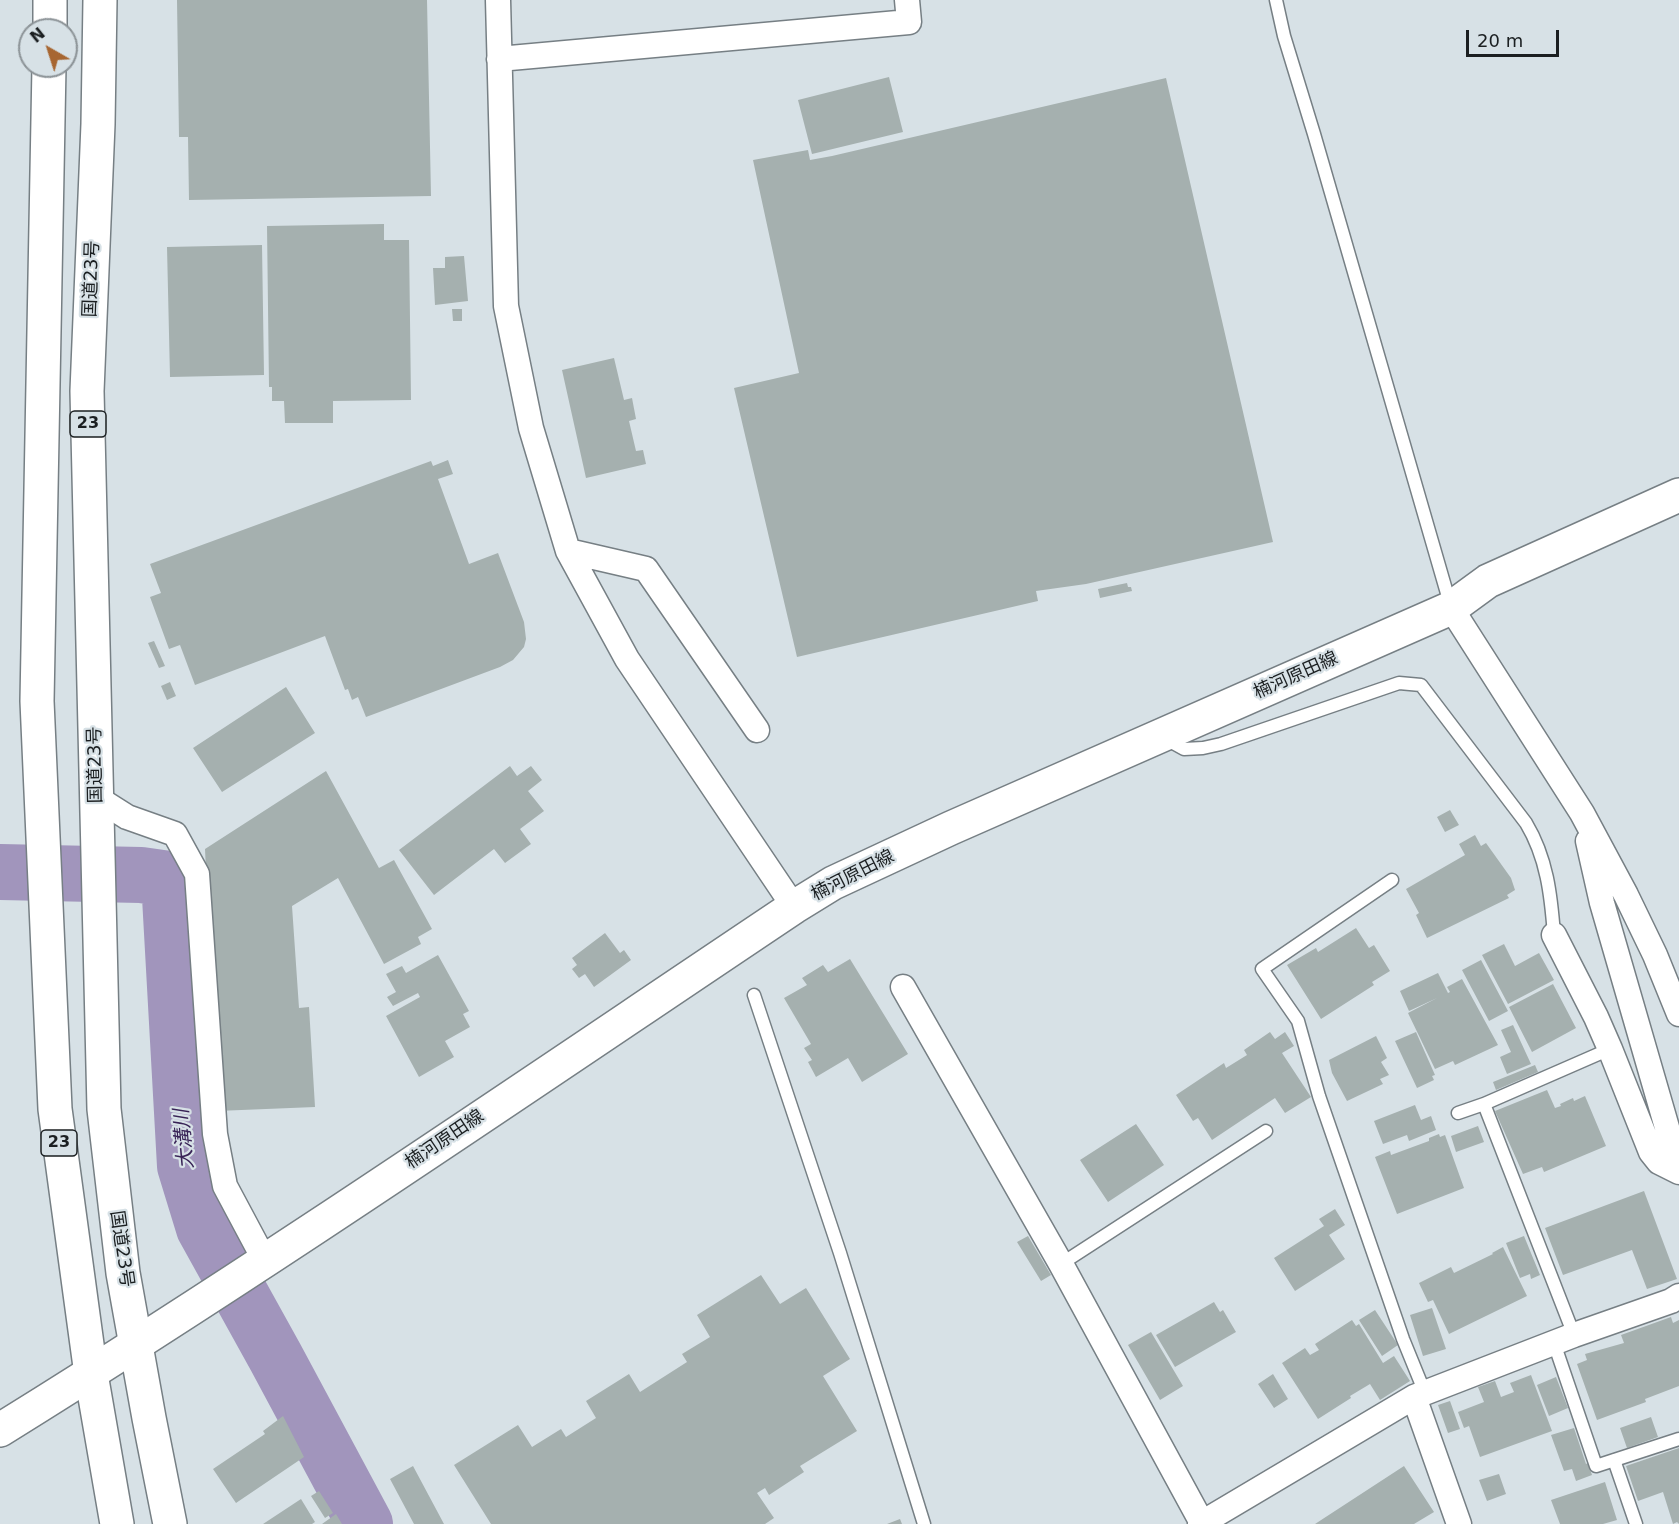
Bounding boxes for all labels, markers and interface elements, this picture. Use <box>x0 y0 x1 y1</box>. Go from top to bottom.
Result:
north arrow <box>18 18 78 78</box>
scale bar <box>1469 18 1562 56</box>
text: N <box>26 24 49 47</box>
text: 20 m <box>1477 30 1523 51</box>
street label: 国道23号 <box>80 240 104 318</box>
road number: 23 <box>70 411 106 437</box>
street label: 楠河原田線 <box>1250 648 1342 704</box>
street label: 国道23号 <box>85 726 107 804</box>
street label: 楠河原田線 <box>808 846 898 906</box>
street label: 楠河原田線 <box>402 1106 488 1174</box>
water label: 大溝川 <box>170 1108 200 1170</box>
road number: 23 <box>41 1130 77 1156</box>
street label: 国道23号 <box>105 1209 137 1289</box>

